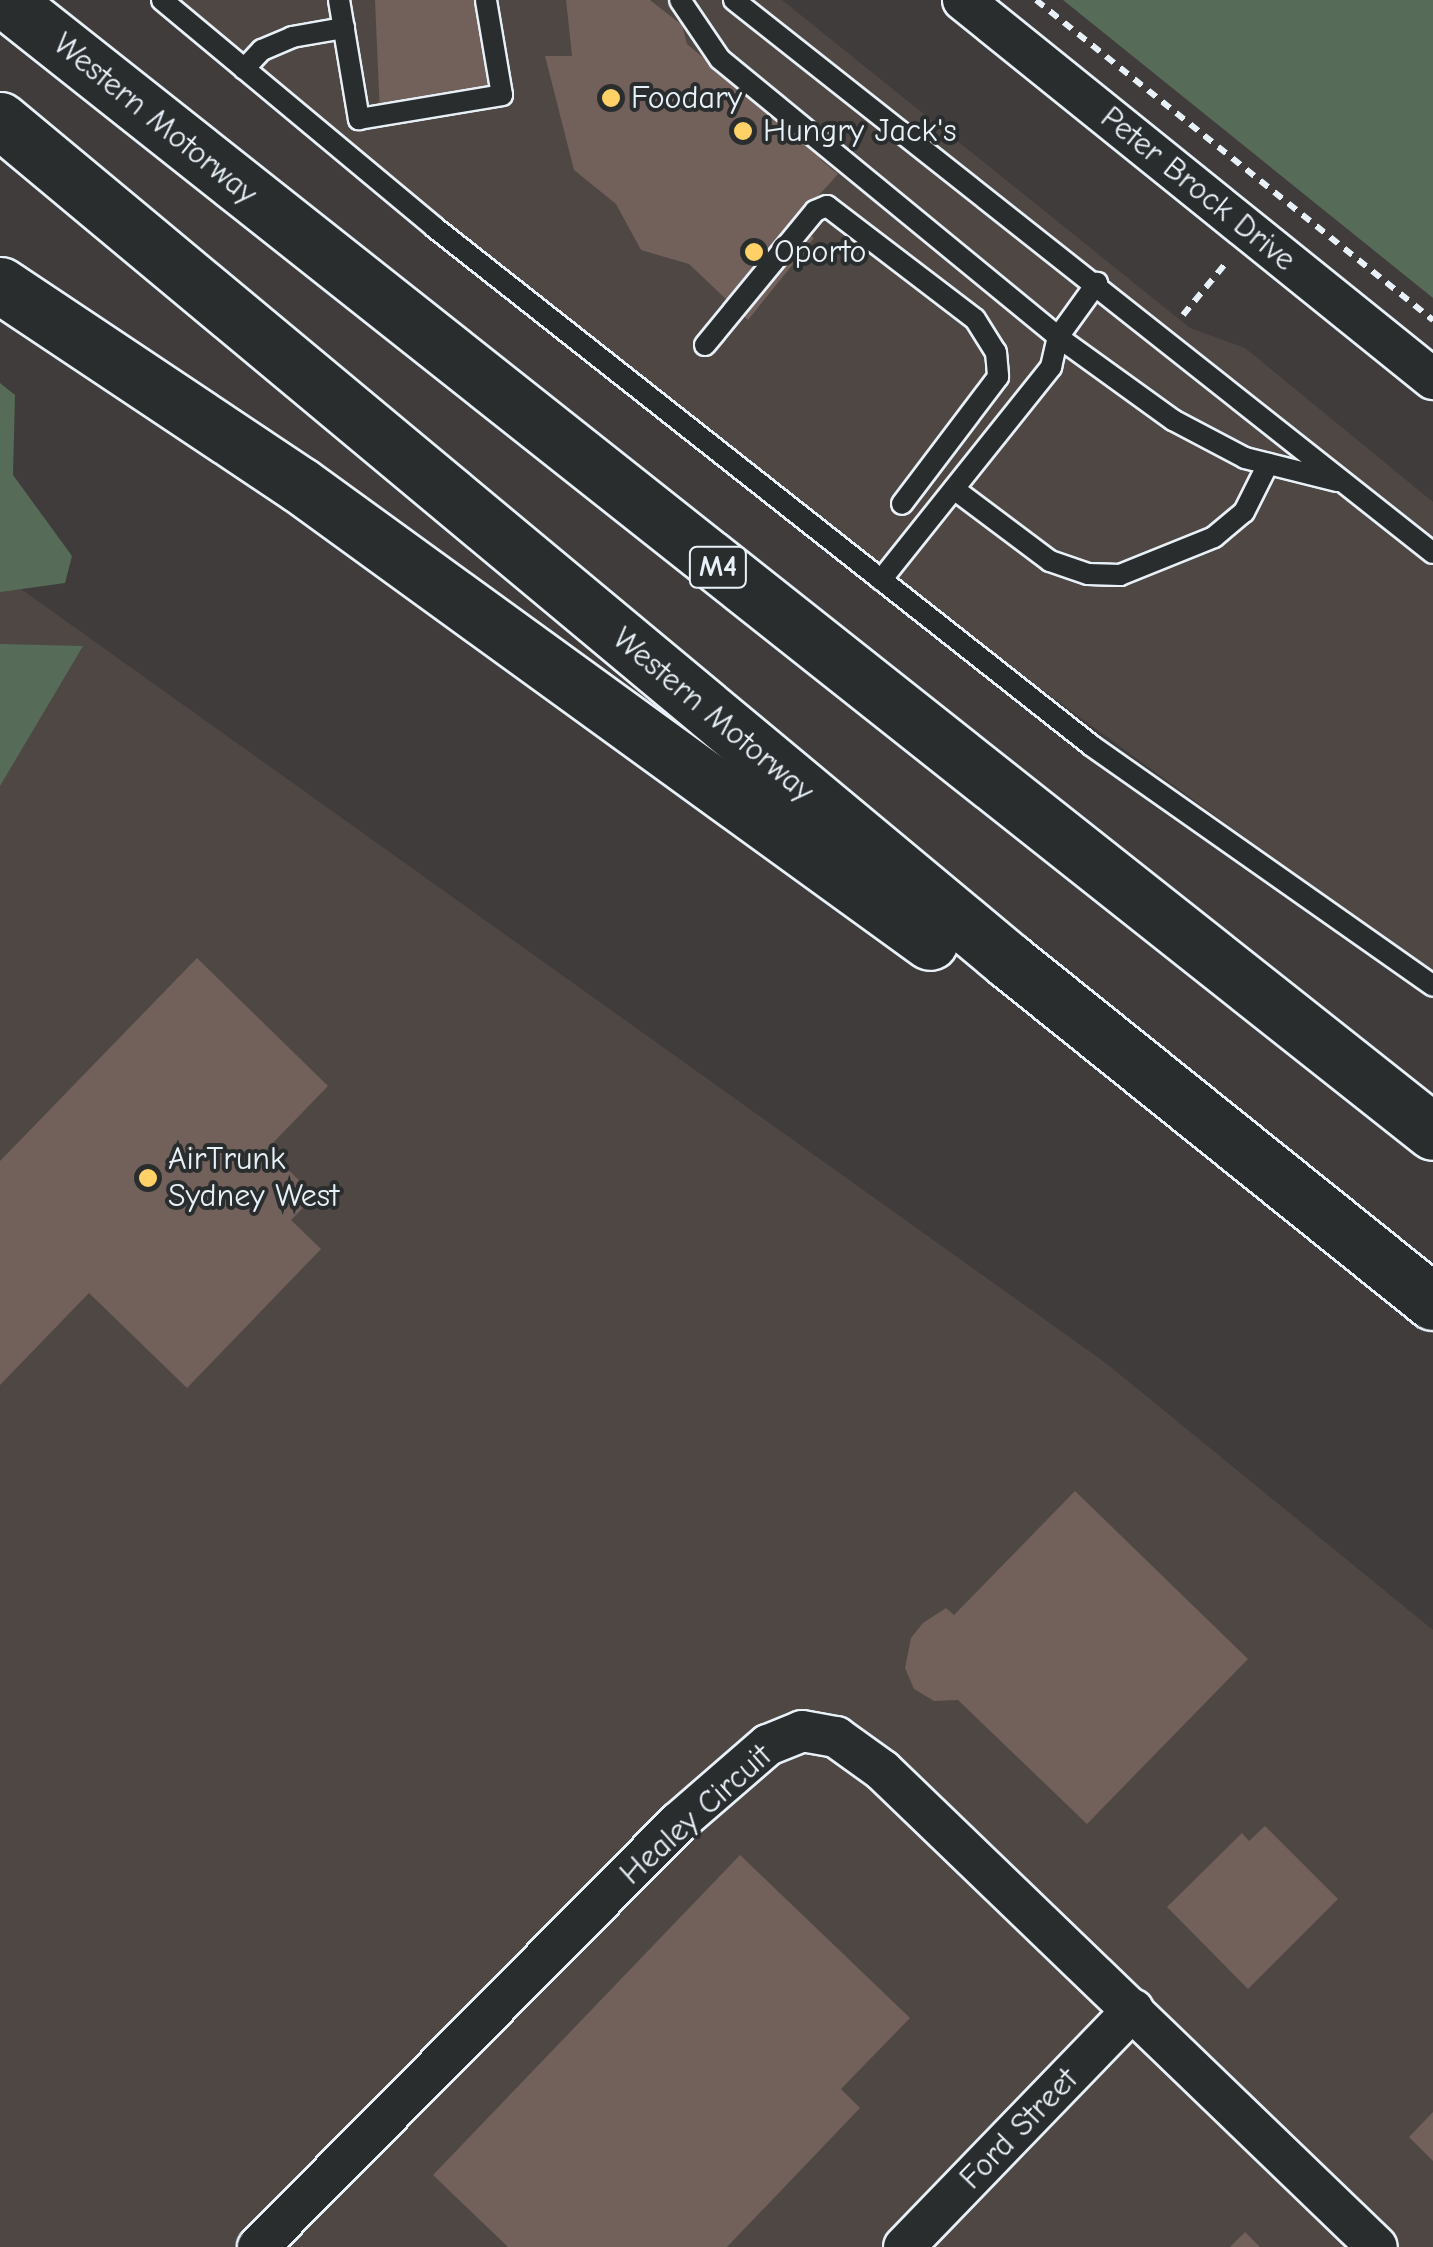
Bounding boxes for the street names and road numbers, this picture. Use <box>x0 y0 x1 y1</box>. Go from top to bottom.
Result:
street label: Western Motorway <box>45 25 265 213</box>
street label: Peter Brock Drive <box>1093 99 1303 279</box>
road number: M4 <box>688 542 748 592</box>
street label: Western Motorway <box>605 620 821 810</box>
street label: Healey Circuit <box>612 1737 780 1893</box>
street label: Ford Street <box>952 2061 1086 2197</box>

